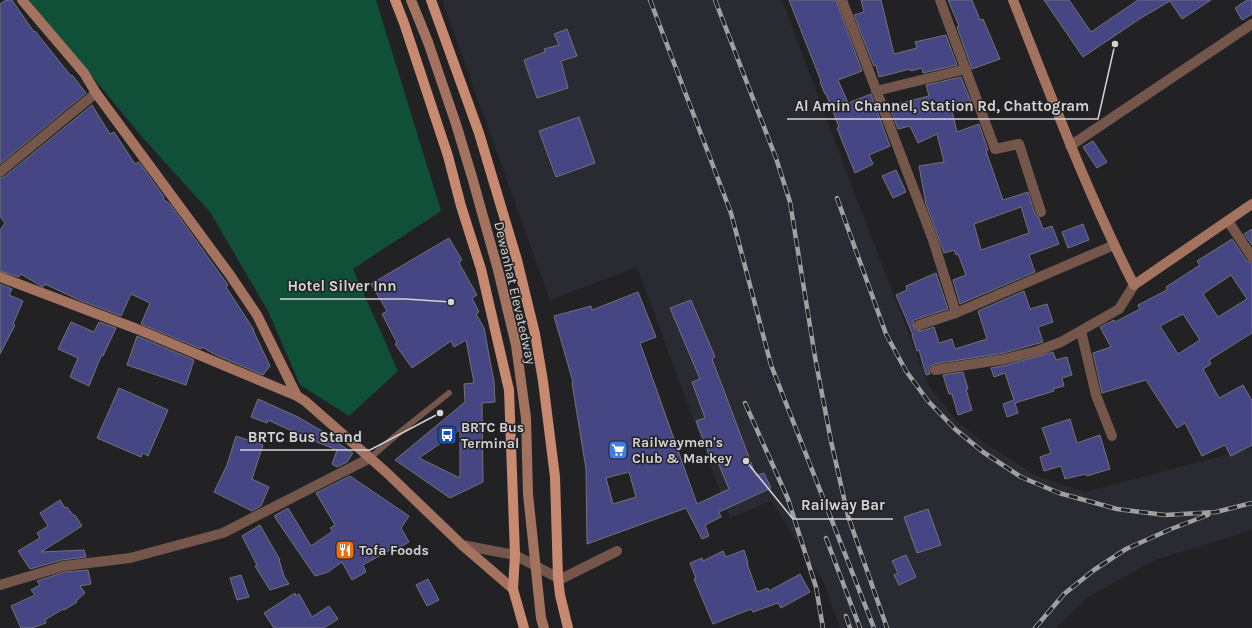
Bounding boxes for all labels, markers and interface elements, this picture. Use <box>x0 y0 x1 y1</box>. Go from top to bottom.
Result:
callout: Al Amin Channel, Station Rd, Chattogram <box>787 92 1098 119</box>
text: Al Amin Channel, Station Rd, Chattogram <box>795 97 1089 115</box>
street label: Dewanhat Elevatedway <box>490 220 540 367</box>
callout: Hotel Silver Inn <box>280 272 405 299</box>
text: Hotel Silver Inn <box>287 277 397 295</box>
place label: BRTC Bus Terminal <box>461 419 524 452</box>
callout: BRTC Bus Stand <box>240 423 370 450</box>
bus stop icon: BRTC Bus Terminal <box>436 424 458 446</box>
text: BRTC Bus Stand <box>248 428 362 446</box>
place label: Railwaymen's Club & Markey <box>632 434 732 467</box>
supermarket icon: Railwaymen's Club & Markey <box>607 439 629 461</box>
callout: Railway Bar <box>793 492 893 519</box>
text: Railway Bar <box>801 496 885 514</box>
restaurant icon: Tofa Foods <box>334 539 356 561</box>
place label: Tofa Foods <box>359 542 429 559</box>

